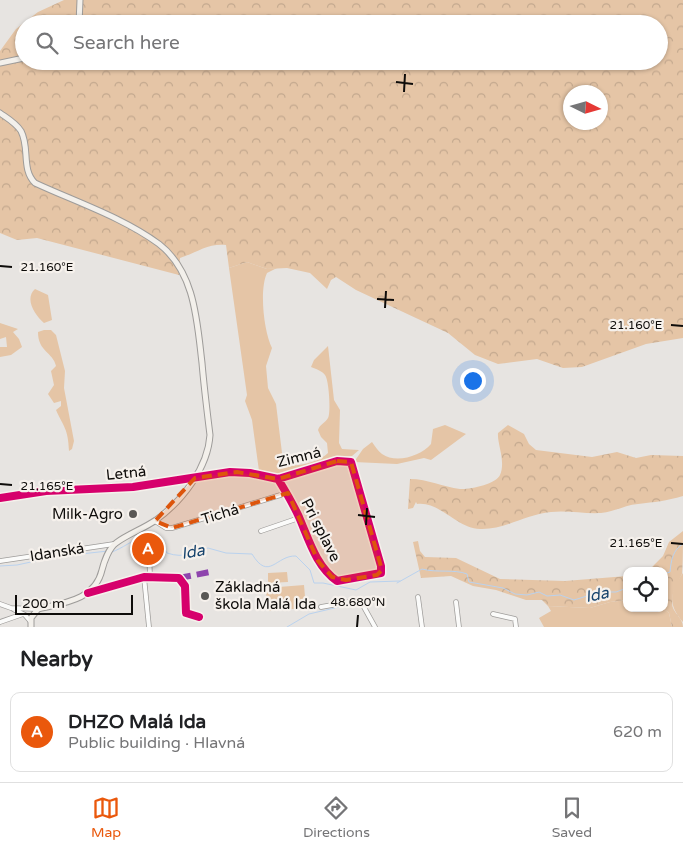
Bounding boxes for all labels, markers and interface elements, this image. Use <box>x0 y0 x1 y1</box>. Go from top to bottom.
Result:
search box <box>15 15 668 70</box>
icon: search <box>33 29 61 57</box>
text: Search here <box>73 32 180 54</box>
north arrow <box>563 85 608 130</box>
text: 21.160°E <box>21 260 74 274</box>
text: 21.160°E <box>610 318 663 332</box>
your location <box>460 368 486 394</box>
street label: Zimná <box>275 443 323 471</box>
street label: Letná <box>105 462 147 484</box>
text: 21.165°E <box>21 479 74 493</box>
street label: Pri splave <box>297 495 345 565</box>
street label: Tichá <box>199 500 241 528</box>
place label: Milk-Agro <box>52 505 123 523</box>
marker: Milk-Agro <box>127 508 139 520</box>
pin: A <box>132 530 164 568</box>
text: 21.165°E <box>610 536 663 550</box>
street label: Idanská <box>29 539 85 565</box>
water label: Ida <box>180 540 207 564</box>
map controls <box>623 567 668 612</box>
button: locate <box>623 567 668 612</box>
place label: Základná škola Malá Ida <box>215 578 316 613</box>
water label: Ida <box>583 583 612 607</box>
marker: Základná škola Malá Ida <box>199 590 211 602</box>
scale bar <box>15 592 132 615</box>
text: 200 m <box>22 595 65 612</box>
text: 48.680°N <box>331 595 385 609</box>
text: Nearby <box>20 647 93 672</box>
text: DHZO Malá Ida <box>68 711 206 733</box>
text: A <box>31 722 43 742</box>
text: 620 m <box>613 722 662 742</box>
text: Public building · Hlavná <box>68 733 245 753</box>
tab: Map <box>91 794 121 841</box>
tab: Directions <box>303 794 370 841</box>
tab: Saved <box>552 794 592 841</box>

